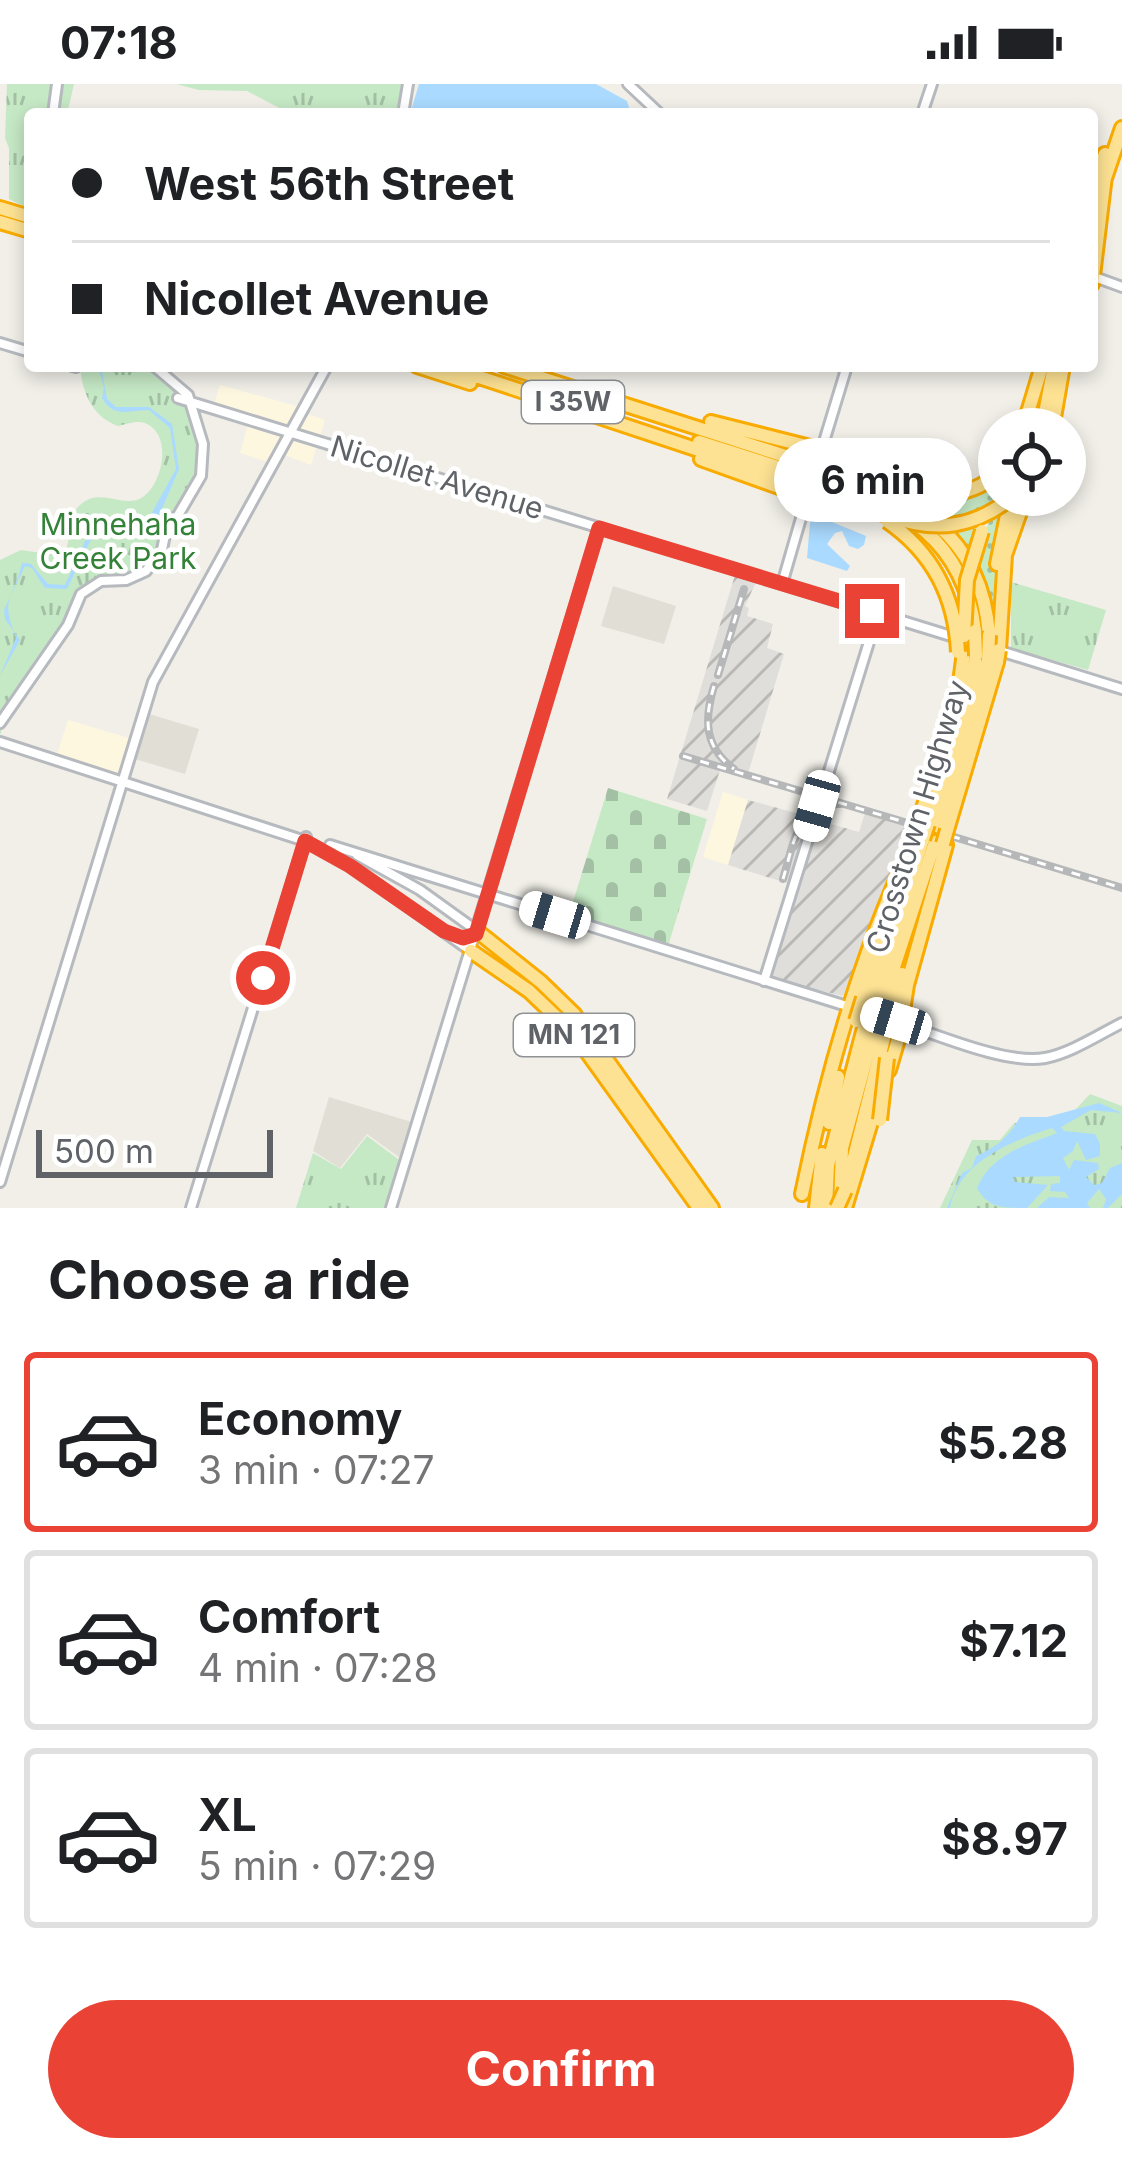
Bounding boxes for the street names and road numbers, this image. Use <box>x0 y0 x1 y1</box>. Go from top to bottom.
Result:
road number: I 35W <box>522 381 624 423</box>
street label: Nicollet Avenue <box>327 428 548 527</box>
street label: Crosstown Highway <box>858 676 976 958</box>
road number: MN 121 <box>514 1014 634 1056</box>

